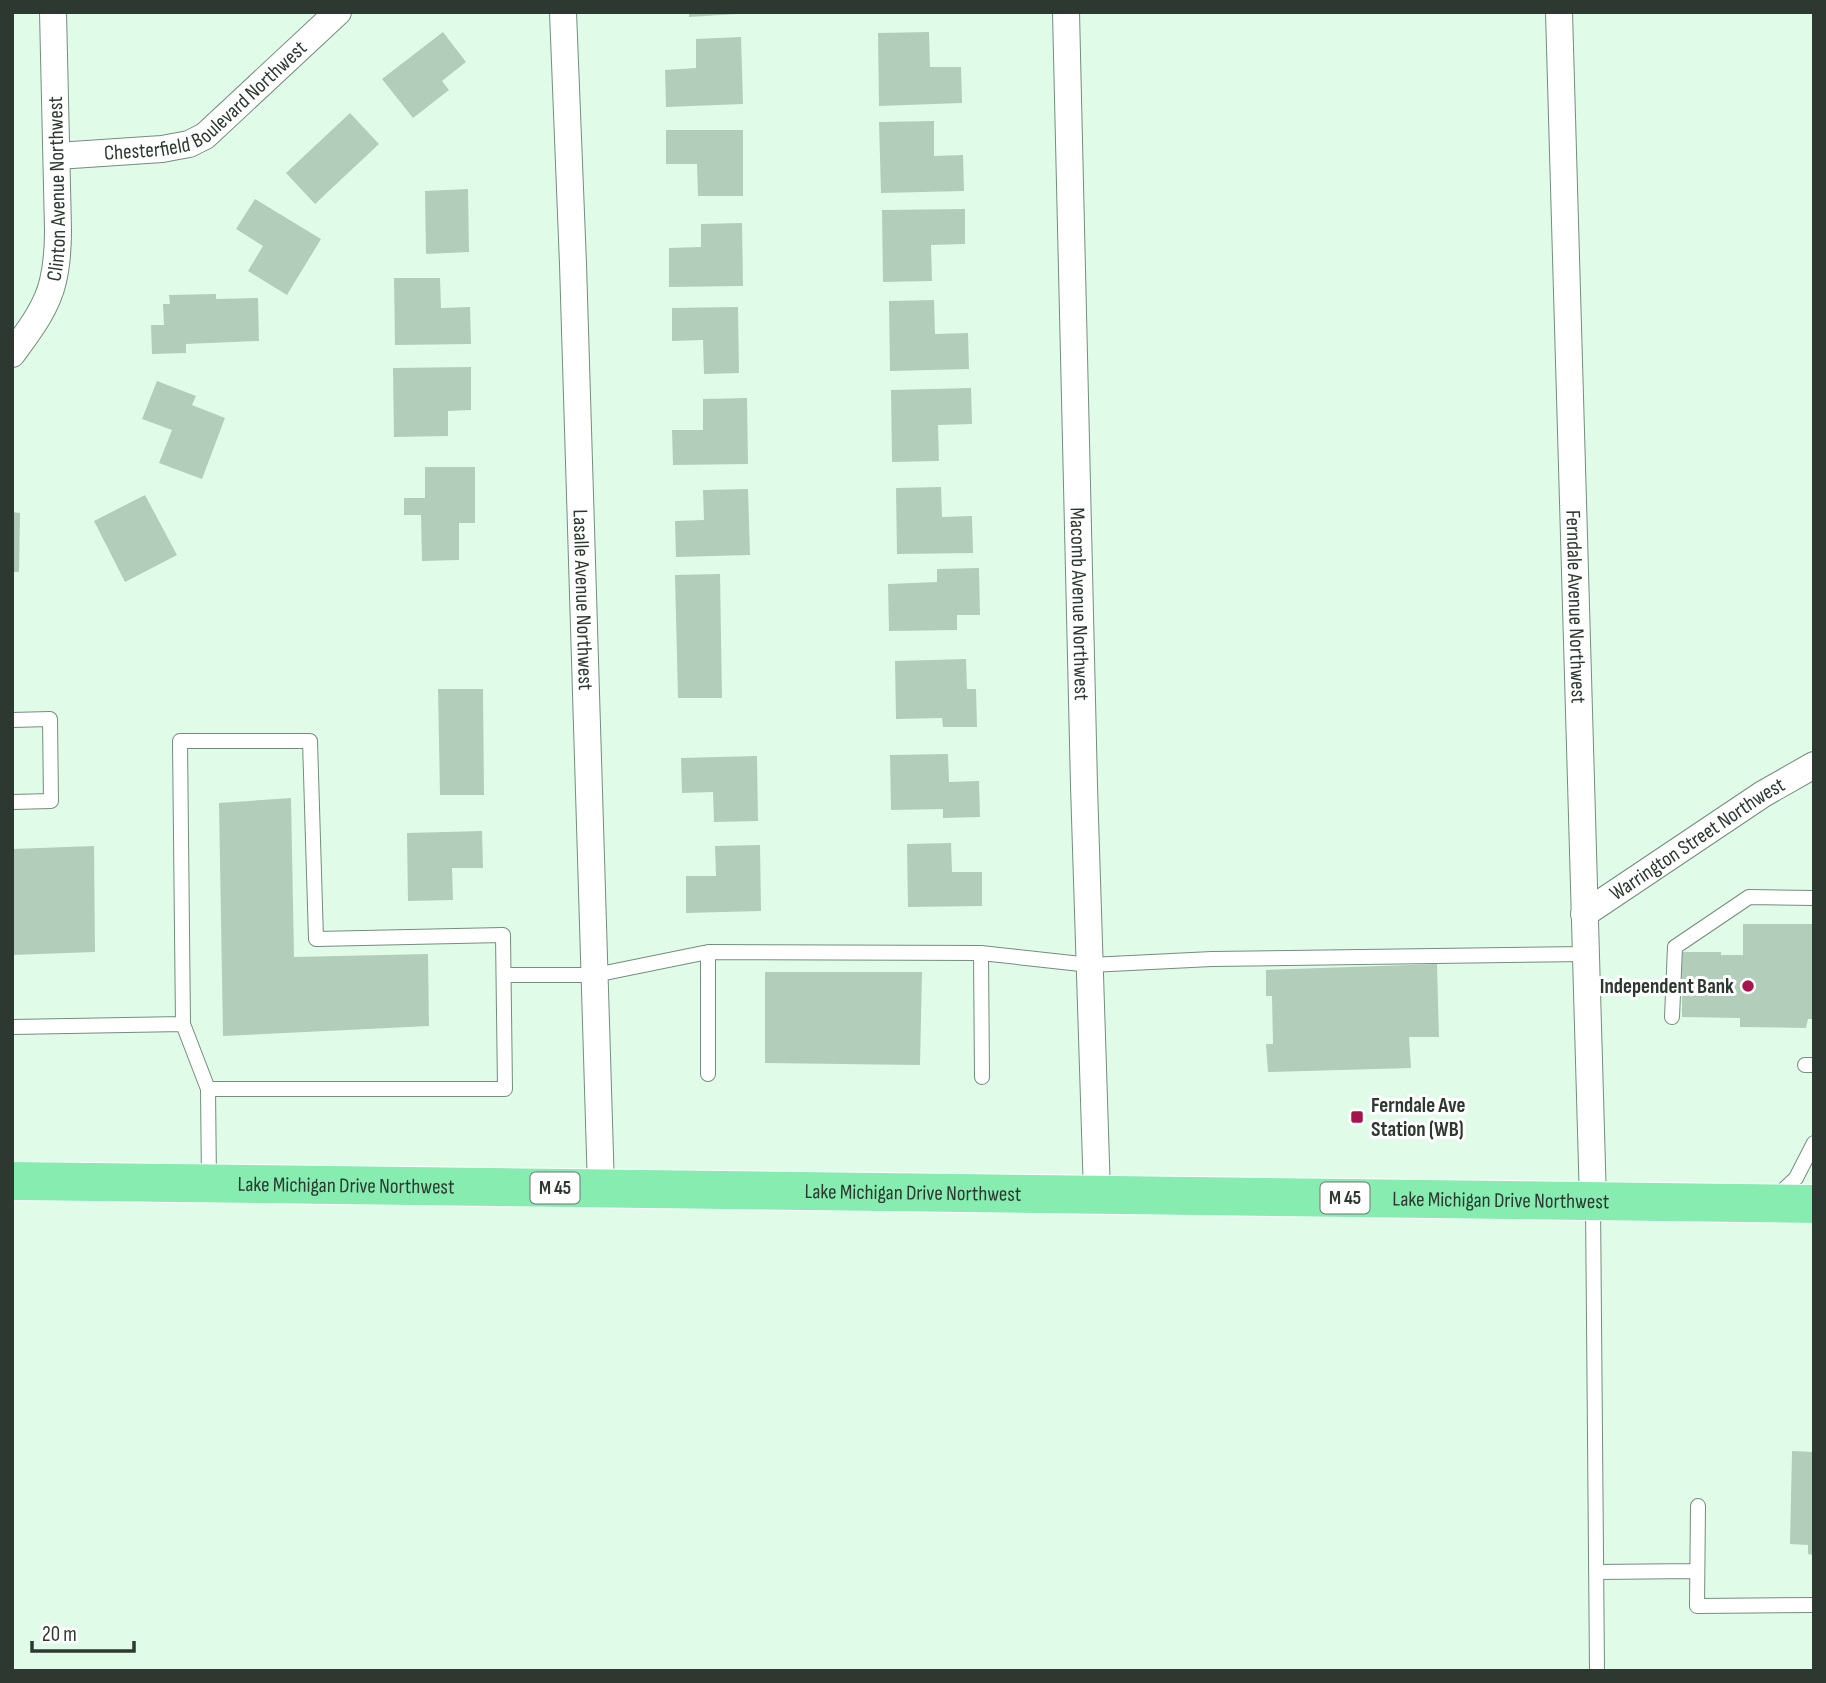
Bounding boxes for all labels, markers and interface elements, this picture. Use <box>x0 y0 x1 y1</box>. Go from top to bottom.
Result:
street label: Chesterfield Boulevard Northwest <box>103 35 312 165</box>
street label: Clinton Avenue Northwest <box>41 96 71 283</box>
street label: Macomb Avenue Northwest <box>1065 507 1095 701</box>
street label: Lasalle Avenue Northwest <box>568 509 598 691</box>
street label: Ferndale Avenue Northwest <box>1561 510 1591 704</box>
street label: Warrington Street Northwest <box>1605 772 1789 906</box>
place label: Independent Bank <box>1600 974 1734 999</box>
marker: Independent Bank <box>1740 978 1756 994</box>
place label: Ferndale Ave Station (WB) <box>1371 1093 1466 1142</box>
marker: Ferndale Ave Station (WB) <box>1349 1109 1365 1125</box>
street label: Lake Michigan Drive Northwest <box>237 1171 455 1199</box>
road number: M 45 <box>530 1172 580 1204</box>
street label: Lake Michigan Drive Northwest <box>804 1179 1022 1206</box>
road number: M 45 <box>1320 1182 1370 1214</box>
street label: Lake Michigan Drive Northwest <box>1392 1186 1609 1214</box>
scale bar <box>32 1610 133 1654</box>
text: 20 m <box>42 1622 77 1647</box>

